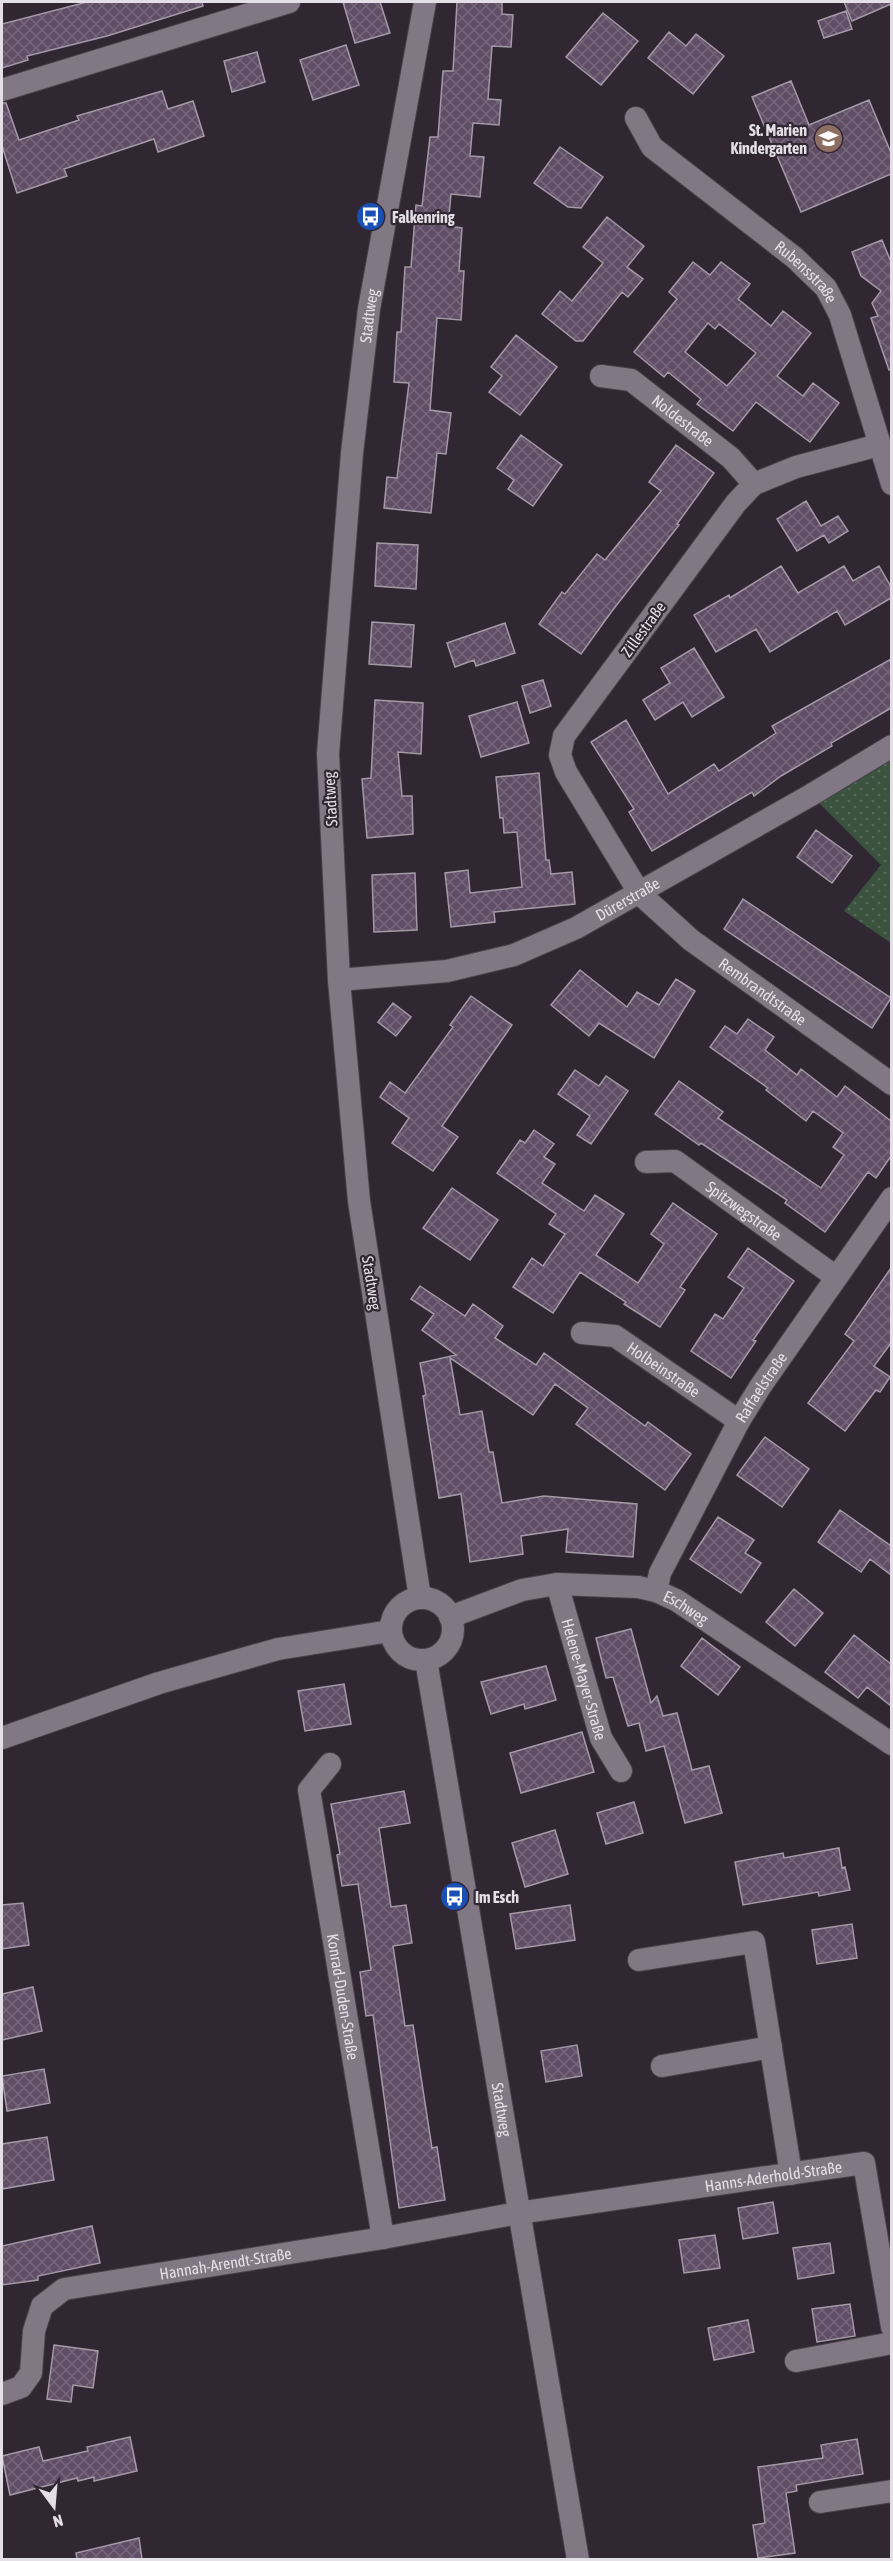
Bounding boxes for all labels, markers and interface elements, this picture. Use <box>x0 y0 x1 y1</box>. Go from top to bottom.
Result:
place label: St. Marien Kindergarten <box>731 121 807 157</box>
school or university icon: St. Marien Kindergarten <box>812 123 844 155</box>
bus stop icon: Falkenring <box>355 201 387 233</box>
place label: Falkenring <box>392 208 455 226</box>
street label: Rubensstraße <box>772 237 841 306</box>
street label: Stadtweg <box>356 287 383 344</box>
street label: Noldestraße <box>649 391 717 450</box>
street label: Zillestraße <box>617 598 669 660</box>
street label: Stadtweg <box>320 771 341 827</box>
street label: Dürerstraße <box>592 874 662 924</box>
street label: Rembrandtstraße <box>716 954 810 1029</box>
street label: Spitzwegstraße <box>703 1177 785 1244</box>
street label: Stadtweg <box>358 1255 385 1312</box>
street label: Holbeinstraße <box>624 1338 703 1401</box>
street label: Raffaelstraße <box>731 1349 790 1426</box>
street label: Eschweg <box>661 1587 712 1629</box>
street label: Helene-Mayer-Straße <box>558 1616 610 1742</box>
bus stop icon: Im Esch <box>438 1881 470 1913</box>
place label: Im Esch <box>475 1888 519 1906</box>
street label: Konrad-Duden-Straße <box>324 1932 362 2061</box>
street label: Stadtweg <box>489 2081 515 2138</box>
street label: Hanns-Aderhold-Straße <box>704 2157 843 2195</box>
street label: Hannah-Arendt-Straße <box>158 2244 293 2283</box>
north arrow <box>24 2477 84 2537</box>
text: N <box>51 2511 65 2531</box>

